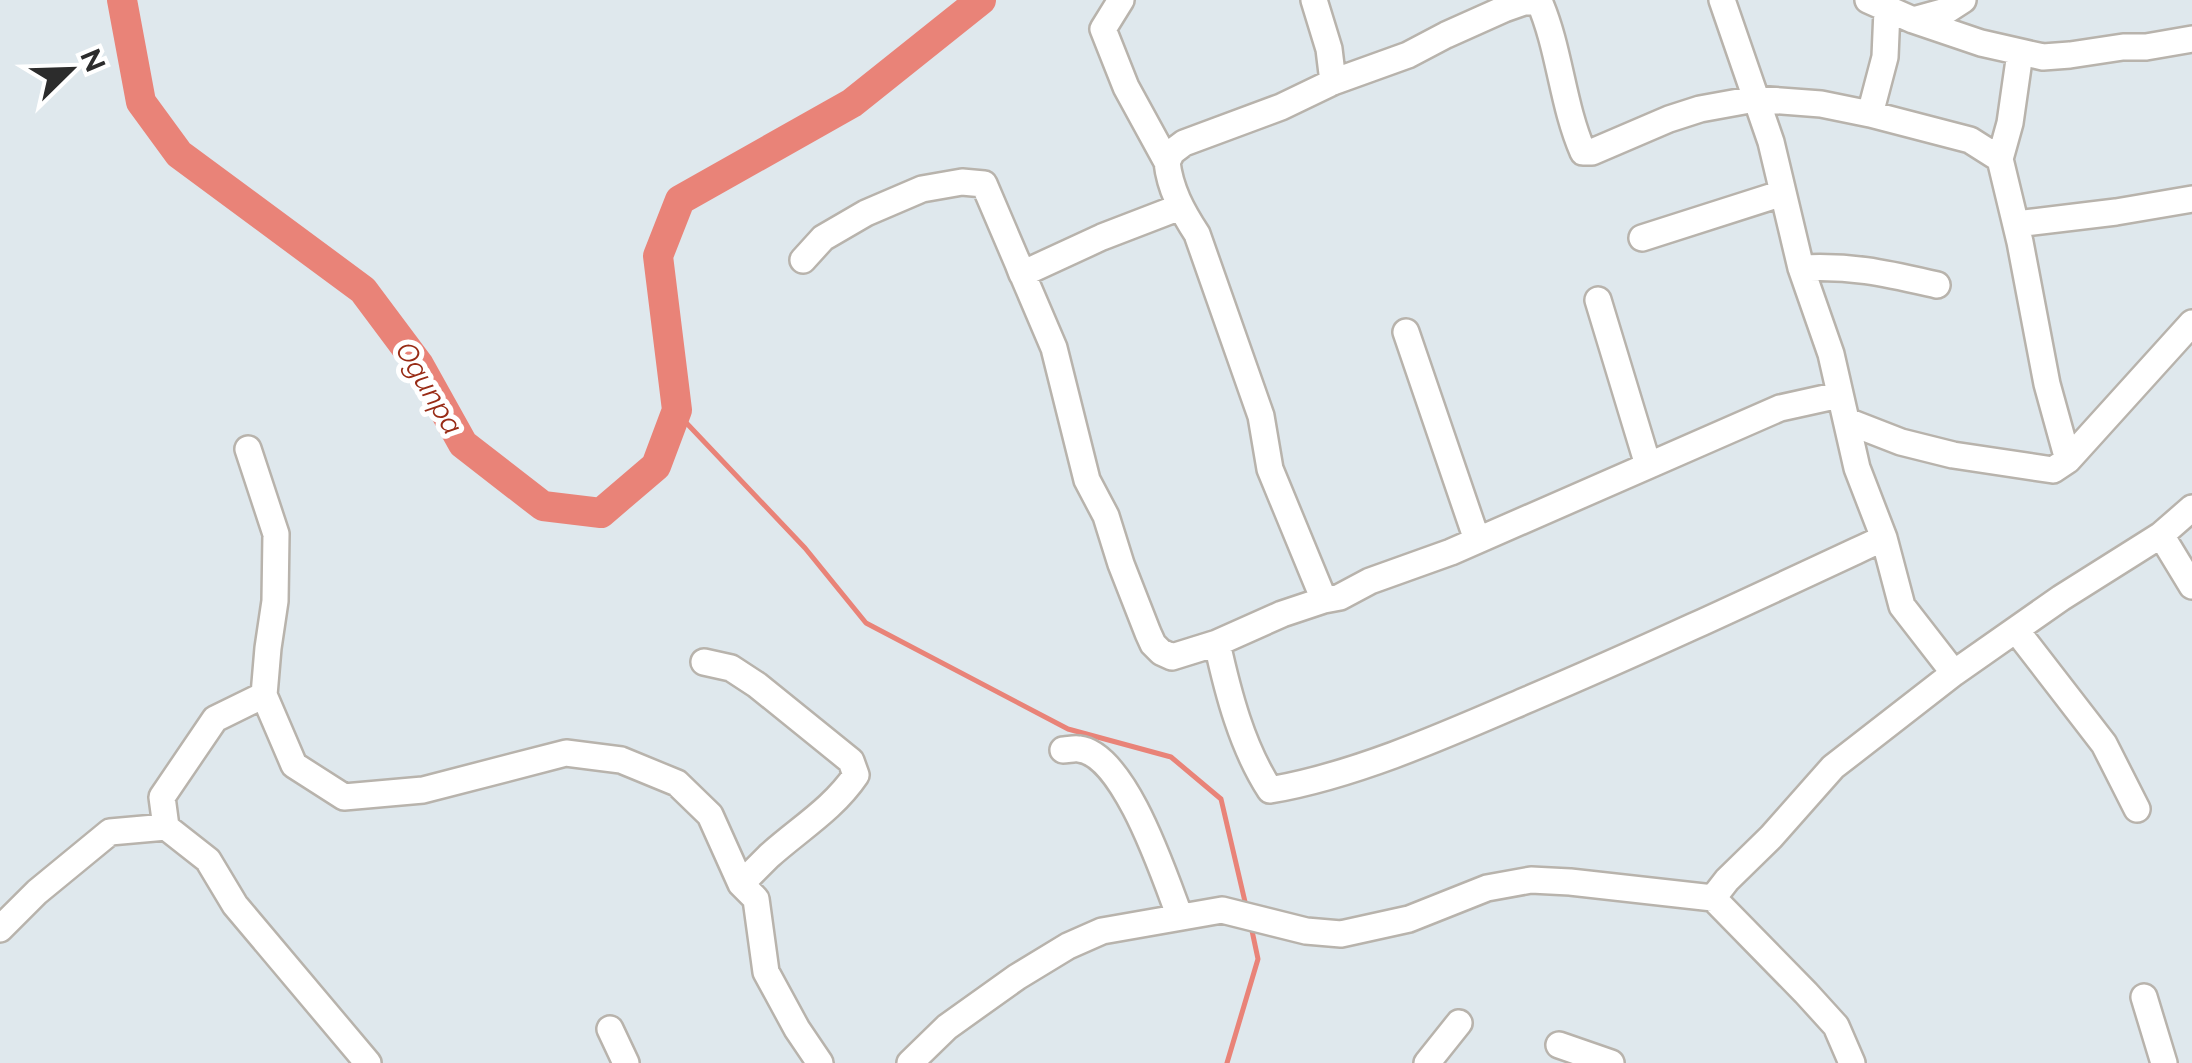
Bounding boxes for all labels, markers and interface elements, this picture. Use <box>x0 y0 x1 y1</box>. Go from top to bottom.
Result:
north arrow <box>20 20 120 120</box>
text: N <box>73 44 112 77</box>
water label: Ogunpa <box>389 336 469 440</box>

